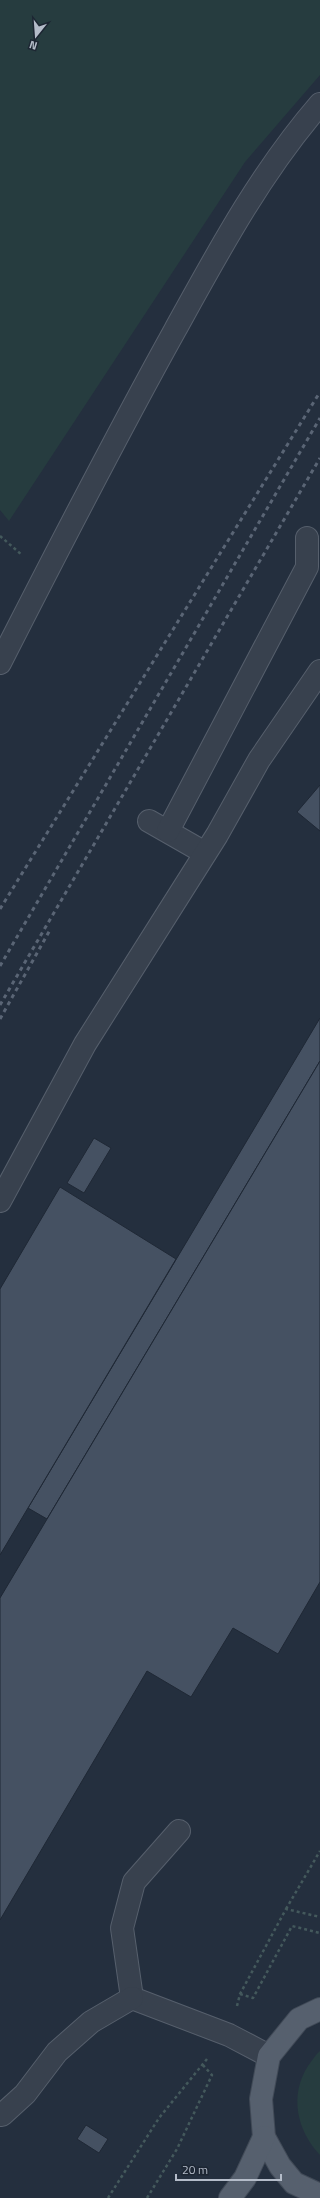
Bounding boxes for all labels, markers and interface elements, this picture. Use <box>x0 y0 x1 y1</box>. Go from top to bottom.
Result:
north arrow <box>16 16 56 56</box>
text: N <box>27 37 39 54</box>
scale bar <box>176 2156 281 2182</box>
text: 20 m <box>182 2160 208 2179</box>

